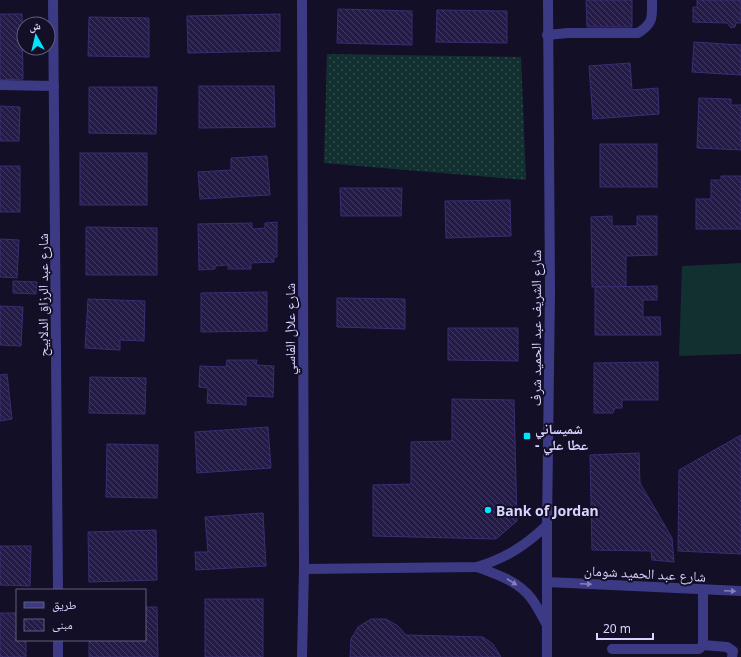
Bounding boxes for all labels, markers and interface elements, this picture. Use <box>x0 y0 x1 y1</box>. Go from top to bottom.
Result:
north arrow <box>16 16 56 56</box>
text: ش <box>28 17 42 35</box>
street label: شارع عبد الرزاق الدلابيح <box>33 233 53 357</box>
street label: شارع الشريف عبد الحميد شرف <box>526 250 546 406</box>
street label: شارع علال الفاسي <box>280 283 301 375</box>
place label: شميساني - عطا علي <box>535 419 588 456</box>
marker: شميساني - عطا علي <box>522 431 532 441</box>
place label: Bank of Jordan <box>496 501 599 520</box>
marker: Bank of Jordan <box>483 505 493 515</box>
street label: شارع عبد الحميد شومان <box>583 560 707 587</box>
one-way arrow <box>507 578 517 586</box>
one-way arrow <box>580 580 592 587</box>
one-way arrow <box>724 588 737 594</box>
legend <box>16 589 146 641</box>
text: طريق <box>52 596 77 613</box>
scale bar <box>597 615 653 641</box>
text: مبنى <box>52 616 73 633</box>
text: 20 m <box>603 620 631 637</box>

